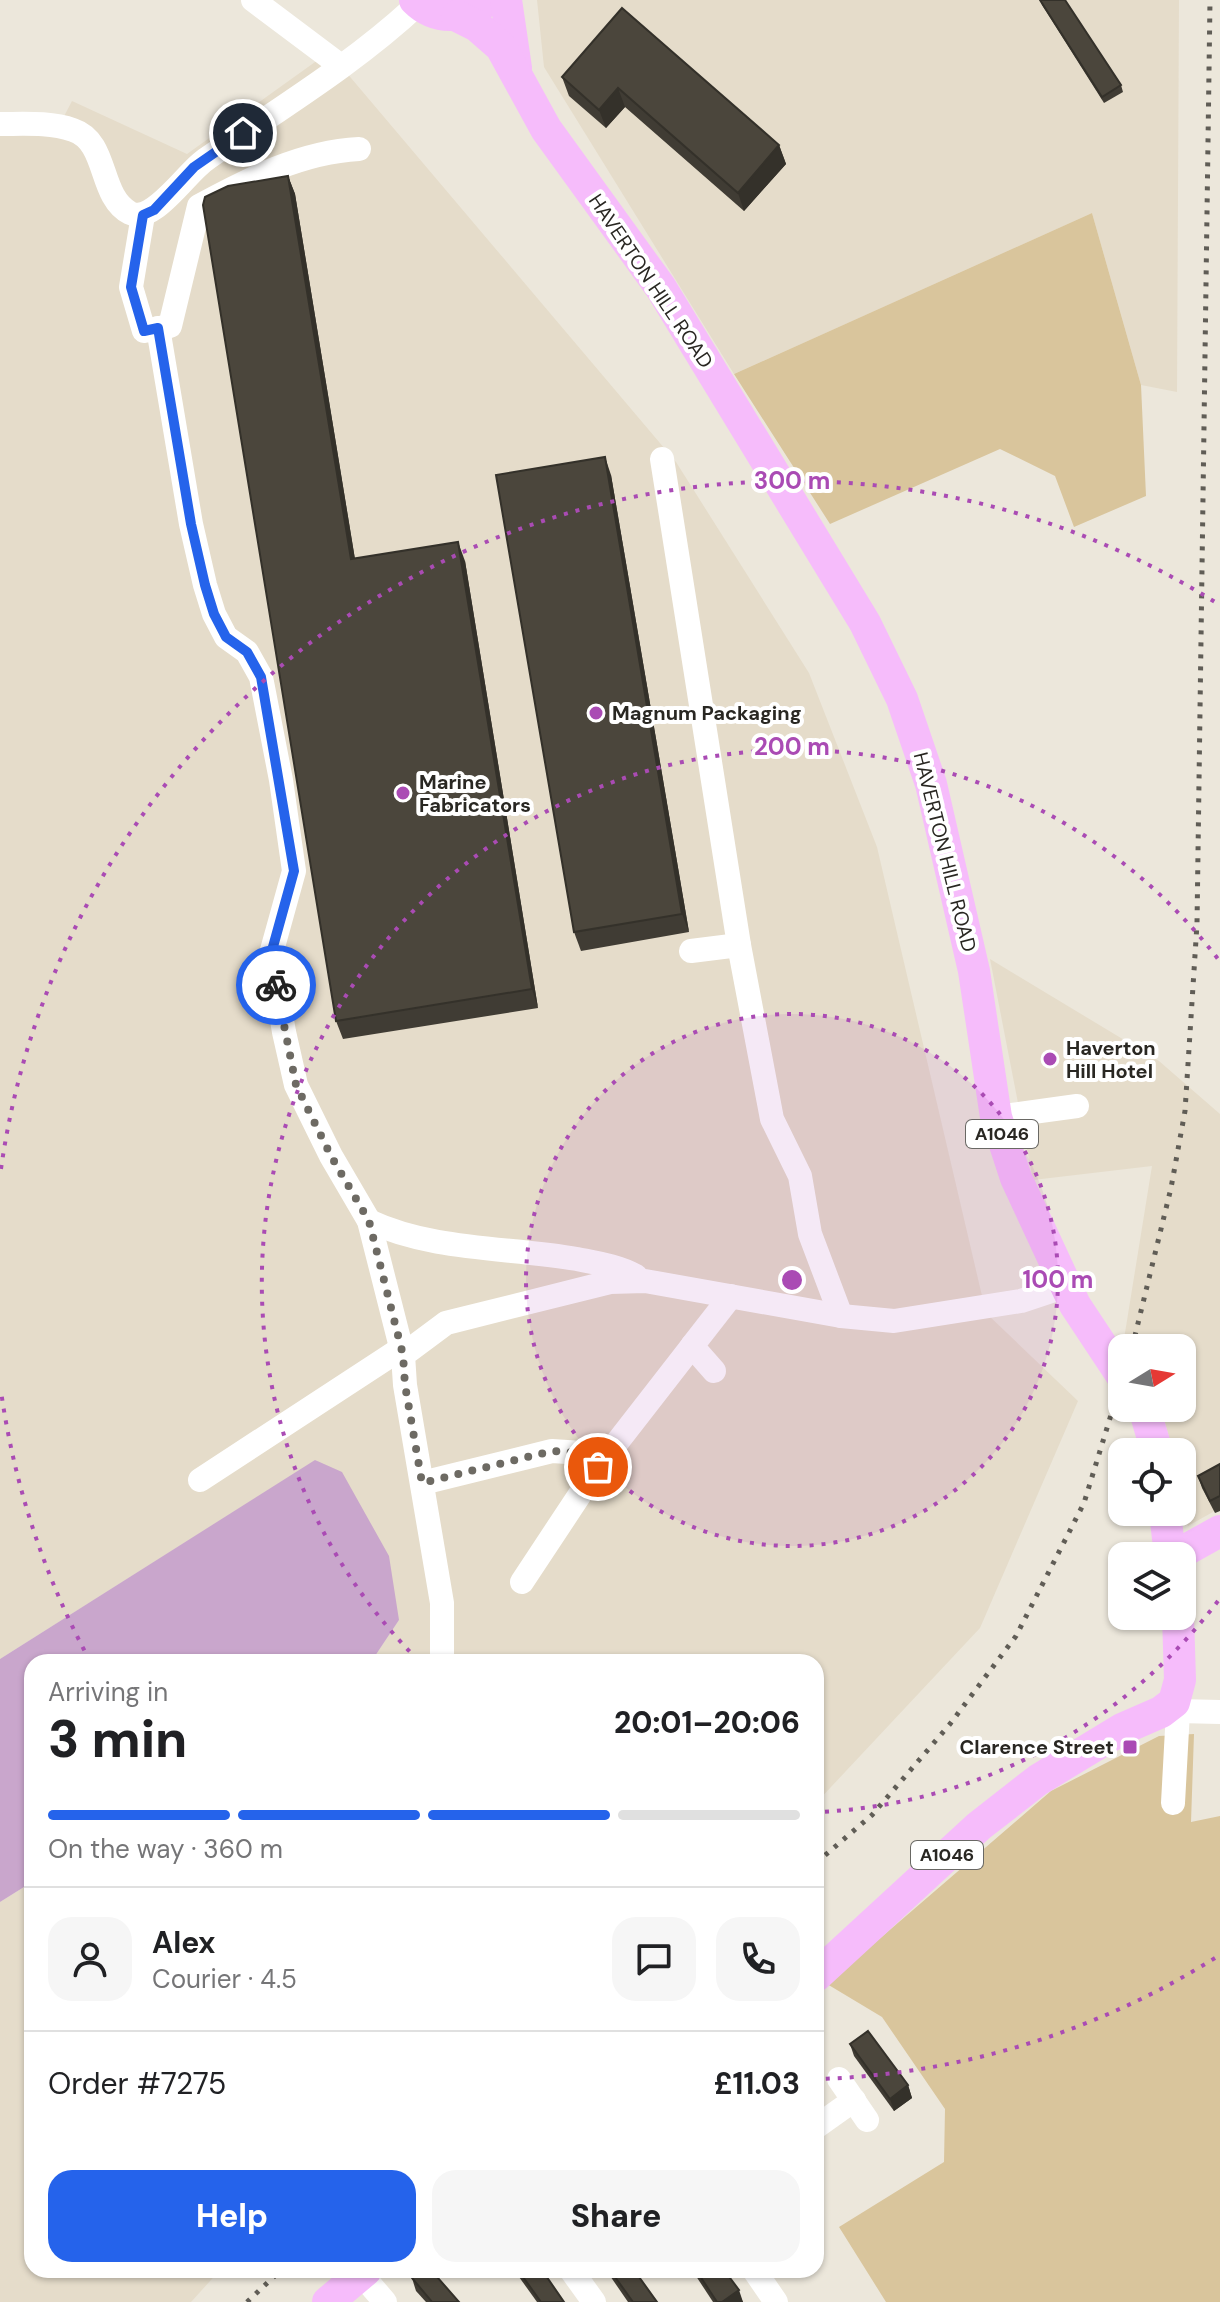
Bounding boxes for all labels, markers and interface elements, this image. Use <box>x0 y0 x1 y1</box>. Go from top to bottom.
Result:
pin <box>209 99 277 167</box>
icon: home <box>221 111 265 155</box>
street label: HAVERTON HILL ROAD <box>583 189 719 373</box>
text: 300 m <box>754 465 830 496</box>
place label: Magnum Packaging <box>612 700 802 726</box>
marker: Magnum Packaging <box>587 704 605 722</box>
text: 200 m <box>754 731 830 762</box>
street label: HAVERTON HILL ROAD <box>908 750 982 954</box>
place label: Marine Fabricators <box>419 769 531 818</box>
marker: Marine Fabricators <box>394 784 412 802</box>
courier <box>236 945 316 1025</box>
icon: bike <box>254 963 298 1007</box>
place label: Haverton Hill Hotel <box>1066 1035 1156 1084</box>
marker: Haverton Hill Hotel <box>1041 1050 1059 1068</box>
road number: A1046 <box>966 1120 1038 1148</box>
text: 100 m <box>1023 1264 1093 1295</box>
centre of rings <box>778 1266 806 1294</box>
north arrow <box>1108 1334 1196 1422</box>
map controls <box>1108 1334 1196 1630</box>
pin <box>564 1433 632 1501</box>
button: locate <box>1108 1438 1196 1526</box>
icon: bag <box>576 1445 620 1489</box>
button: layers <box>1108 1542 1196 1630</box>
text: Arriving in <box>48 1675 168 1709</box>
text: 20:01–20:06 <box>614 1703 800 1742</box>
text: 3 min <box>48 1705 187 1773</box>
place label: Clarence Street <box>960 1734 1114 1760</box>
marker: Clarence Street <box>1121 1738 1139 1756</box>
text: On the way · 360 m <box>48 1832 283 1866</box>
road number: A1046 <box>911 1841 983 1869</box>
button: person <box>48 1917 132 2001</box>
button: chat <box>612 1917 696 2001</box>
button: phone <box>716 1917 800 2001</box>
text: Alex <box>152 1923 215 1962</box>
text: Courier · 4.5 <box>152 1962 297 1996</box>
text: Order #7275 <box>48 2064 226 2103</box>
text: £11.03 <box>714 2064 800 2103</box>
button: Help <box>48 2170 416 2262</box>
button: Share <box>432 2170 800 2262</box>

